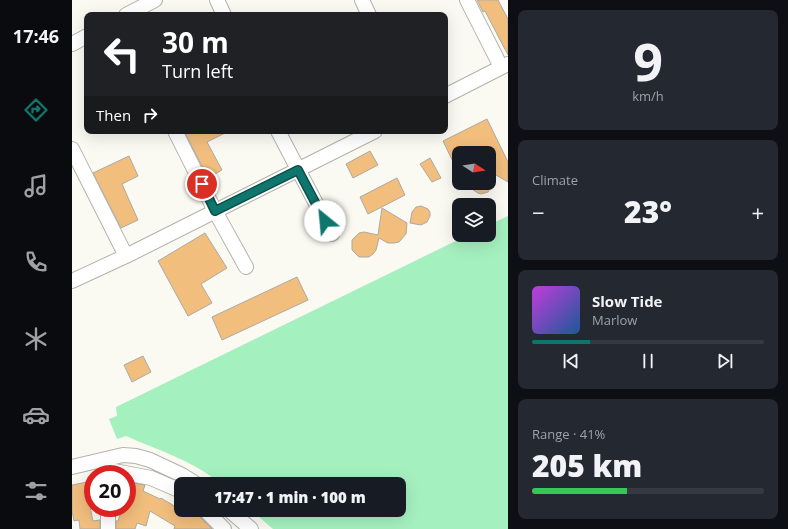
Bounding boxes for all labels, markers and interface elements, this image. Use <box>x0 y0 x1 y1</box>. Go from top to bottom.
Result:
text: 30 m <box>162 23 229 61</box>
text: 17:46 <box>13 24 59 48</box>
text: 9 <box>633 25 663 96</box>
icon: left <box>96 28 148 80</box>
text: Turn left <box>162 59 233 83</box>
text: km/h <box>632 87 664 105</box>
icon: directions <box>22 96 50 124</box>
icon: right <box>139 104 161 126</box>
text: Then <box>96 105 131 125</box>
north arrow <box>452 146 496 190</box>
map controls <box>452 146 496 242</box>
pin <box>185 167 219 201</box>
text: Climate <box>532 171 578 189</box>
icon: music <box>22 172 50 200</box>
icon: arrive <box>191 173 213 195</box>
text: 23° <box>624 191 672 232</box>
text: − <box>532 197 545 227</box>
text: + <box>751 197 764 227</box>
button: layers <box>452 198 496 242</box>
position arrow <box>304 200 346 242</box>
icon: phone <box>22 248 50 276</box>
text: Slow Tide <box>592 291 662 311</box>
text: Marlow <box>592 311 637 329</box>
icon: climate <box>22 325 50 353</box>
icon: previous <box>560 350 582 372</box>
icon: pause <box>637 350 659 372</box>
icon: next <box>714 350 736 372</box>
icon: car <box>22 401 50 429</box>
text: Range · 41% <box>532 425 605 443</box>
text: 205 km <box>532 445 642 486</box>
speed limit sign: 20 <box>84 465 136 517</box>
icon: filters <box>22 477 50 505</box>
text: 17:47 · 1 min · 100 m <box>214 487 366 507</box>

